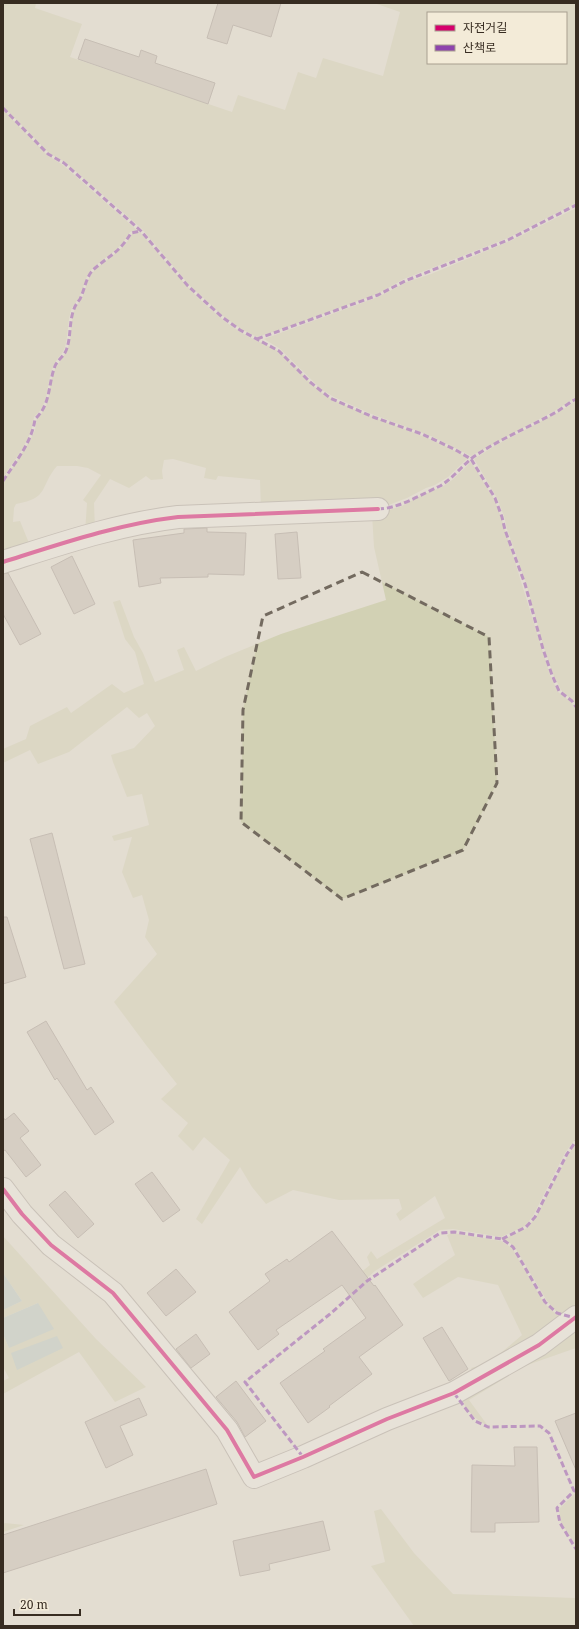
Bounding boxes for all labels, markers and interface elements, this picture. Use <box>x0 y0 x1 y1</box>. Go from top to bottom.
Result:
legend <box>427 12 567 64</box>
text: 자전거길 <box>463 19 507 36</box>
text: 산책로 <box>463 39 496 56</box>
scale bar <box>14 1591 80 1617</box>
text: 20 m <box>20 1596 48 1613</box>

